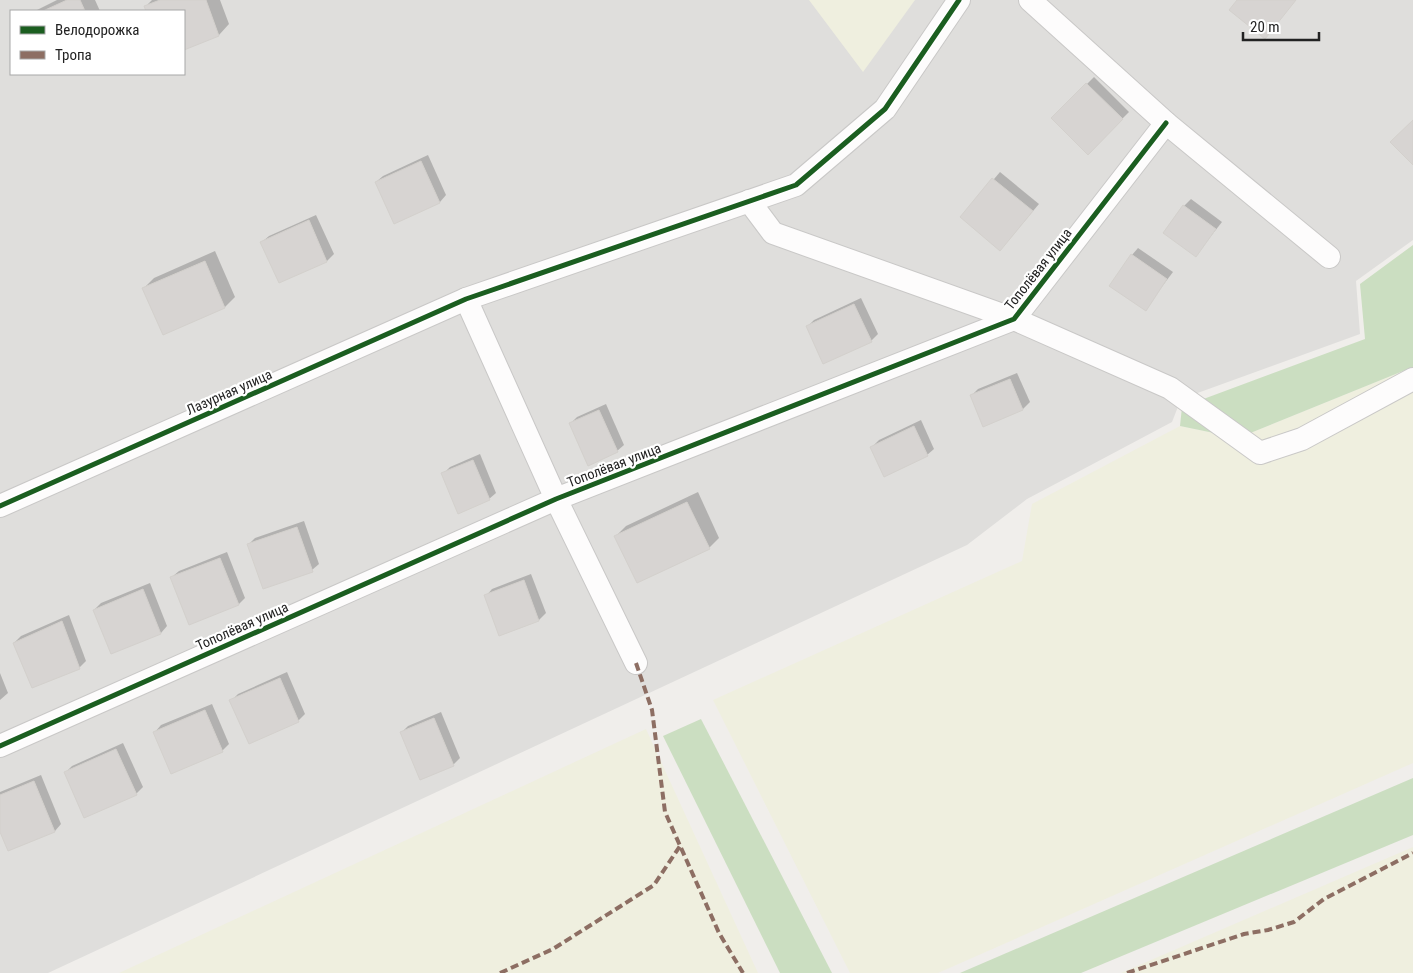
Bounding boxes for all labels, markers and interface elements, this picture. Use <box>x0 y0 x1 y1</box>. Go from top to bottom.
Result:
legend <box>10 10 185 75</box>
scale bar <box>1243 10 1319 42</box>
text: 20 m <box>1250 18 1280 36</box>
text: Велодорожка <box>55 21 140 39</box>
text: Тропа <box>55 46 92 64</box>
street label: Тополёвая улица <box>1001 225 1075 313</box>
street label: Лазурная улица <box>184 366 274 418</box>
street label: Тополёвая улица <box>565 440 663 490</box>
street label: Тополёвая улица <box>194 599 290 653</box>

